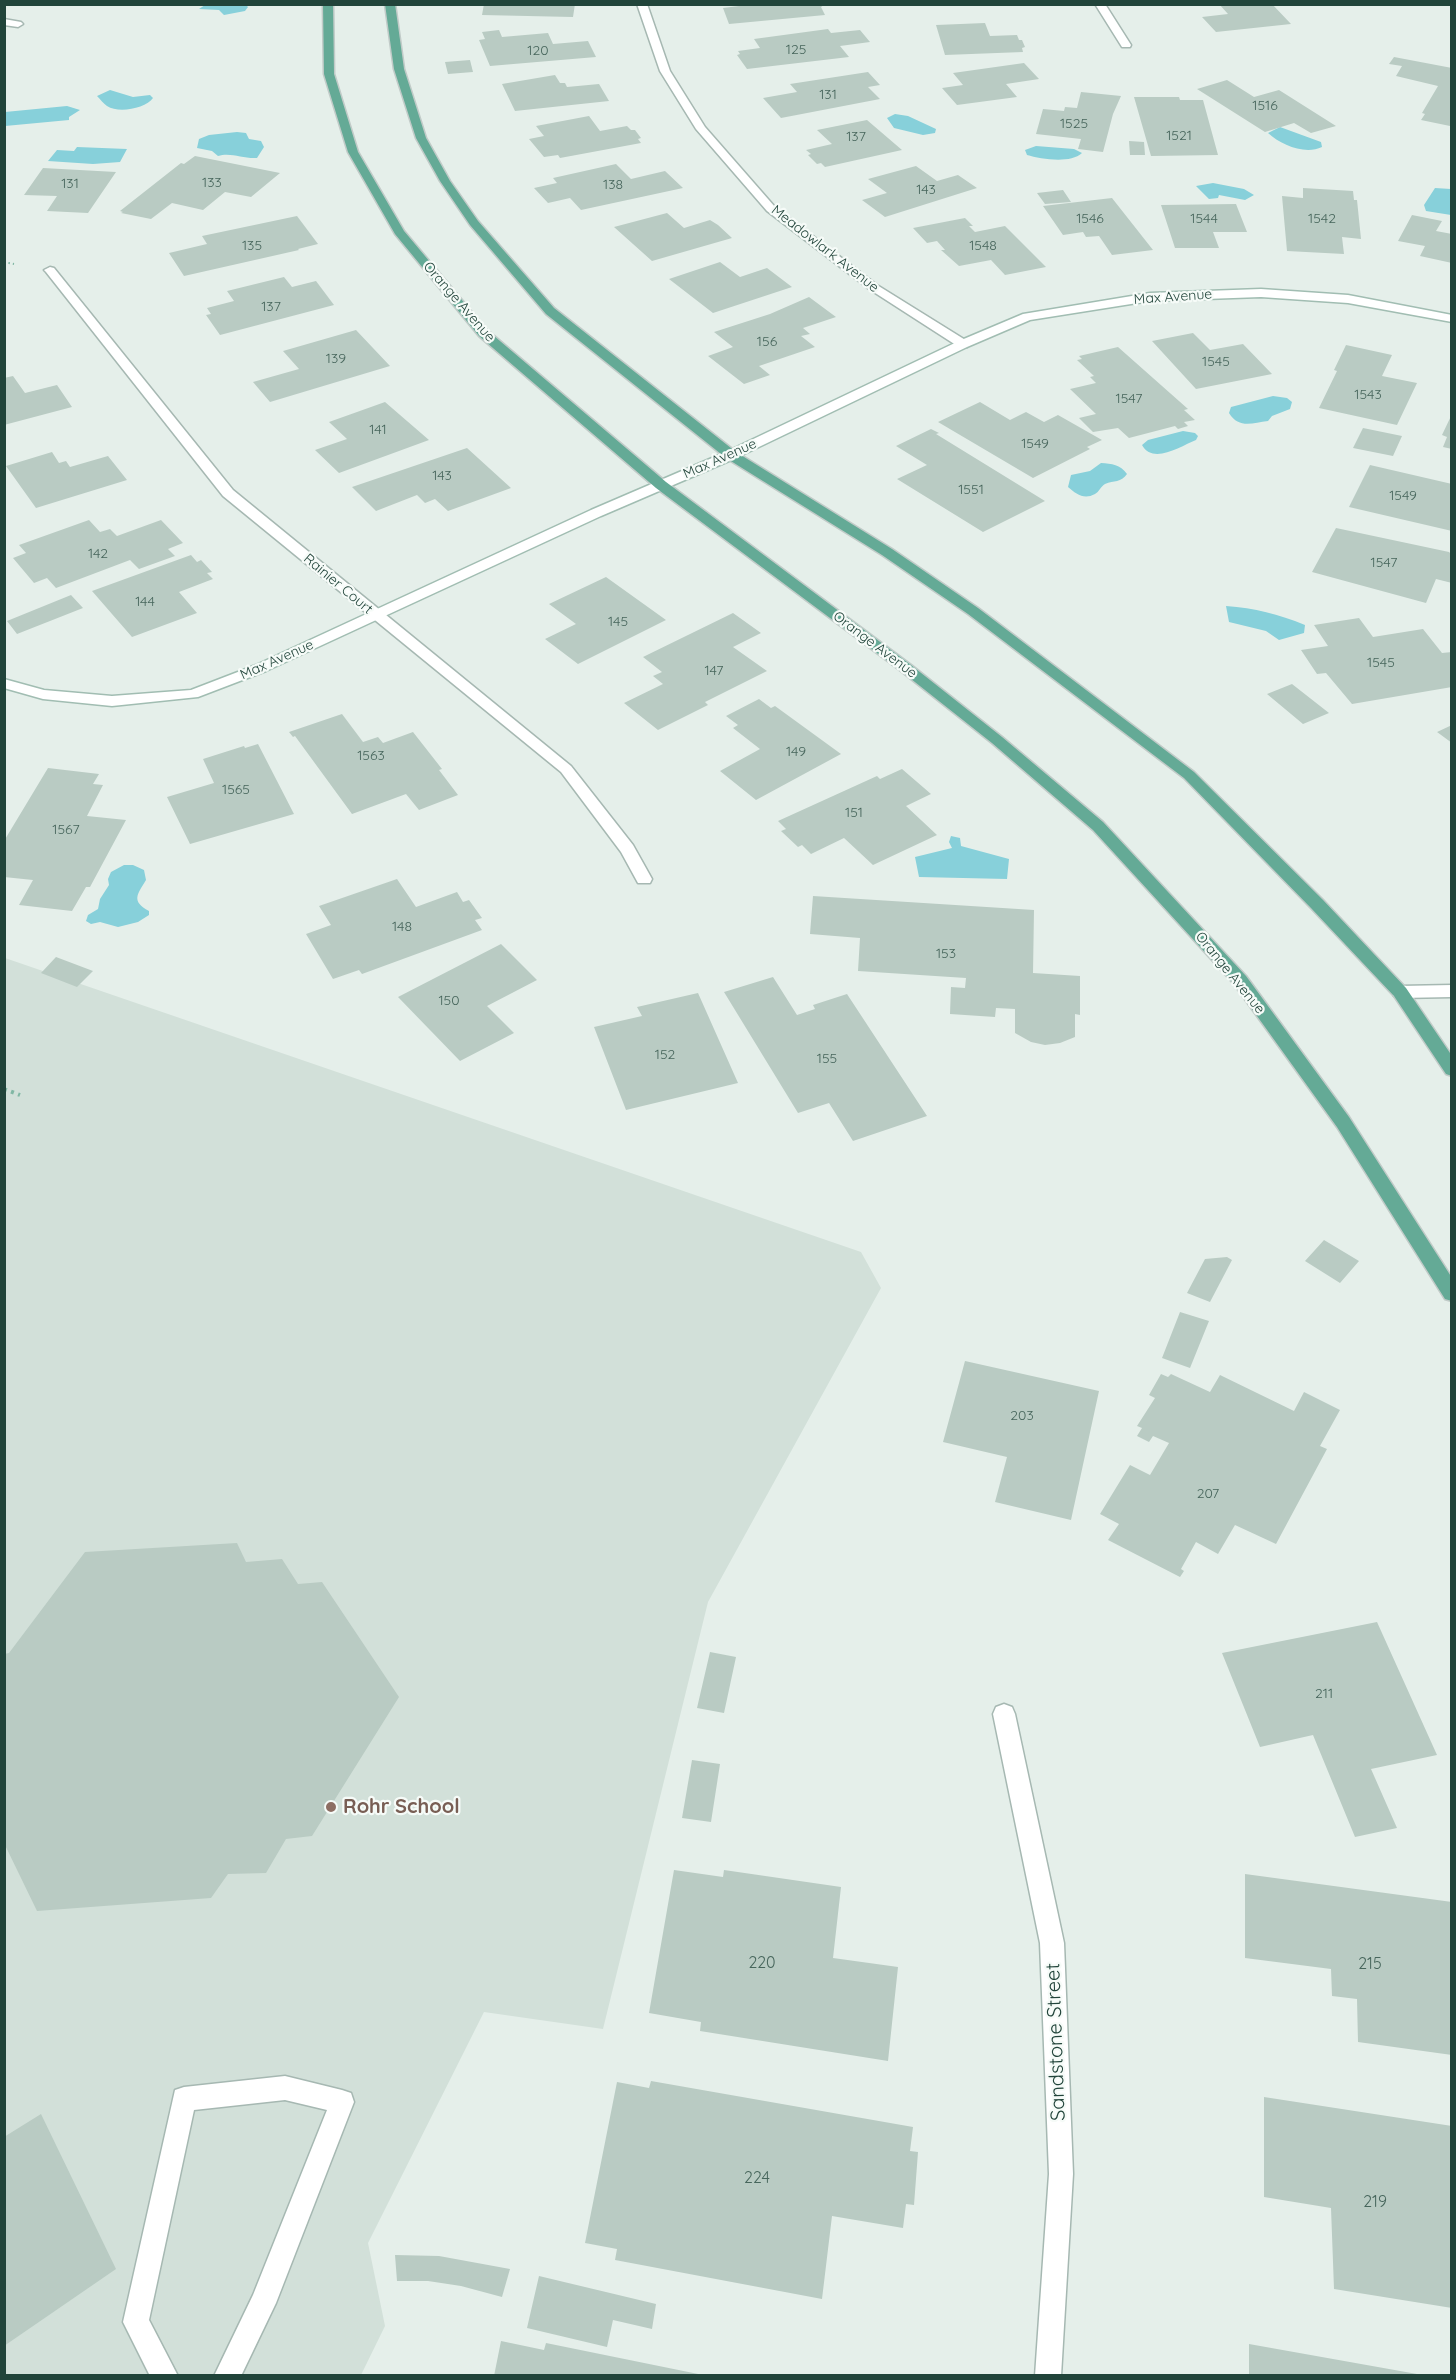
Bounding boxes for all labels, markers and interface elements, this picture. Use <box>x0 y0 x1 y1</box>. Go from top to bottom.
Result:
house number: 125 <box>786 42 806 58</box>
house number: 120 <box>527 43 549 59</box>
house number: 131 <box>819 87 837 103</box>
house number: 1516 <box>1252 98 1278 114</box>
house number: 1525 <box>1060 116 1088 132</box>
house number: 1521 <box>1166 128 1192 144</box>
house number: 137 <box>846 129 866 145</box>
house number: 133 <box>202 175 222 191</box>
house number: 131 <box>61 176 79 192</box>
house number: 138 <box>603 177 623 193</box>
house number: 143 <box>916 182 936 198</box>
street label: Meadowlark Avenue <box>768 202 882 296</box>
house number: 1546 <box>1076 211 1104 227</box>
house number: 1544 <box>1190 211 1218 227</box>
house number: 1542 <box>1308 211 1336 227</box>
house number: 135 <box>242 238 262 254</box>
house number: 1548 <box>969 238 997 254</box>
street label: Orange Avenue <box>420 259 498 345</box>
street label: Max Avenue <box>1133 286 1213 308</box>
house number: 137 <box>261 299 281 315</box>
house number: 156 <box>757 334 777 350</box>
house number: 139 <box>326 351 346 367</box>
house number: 1545 <box>1202 354 1230 370</box>
house number: 1543 <box>1354 387 1382 403</box>
house number: 1547 <box>1116 391 1142 407</box>
house number: 141 <box>369 422 387 438</box>
street label: Max Avenue <box>681 435 759 483</box>
house number: 1549 <box>1021 436 1049 452</box>
house number: 143 <box>432 468 452 484</box>
house number: 1551 <box>958 482 984 498</box>
house number: 1549 <box>1389 488 1417 504</box>
house number: 142 <box>88 546 108 562</box>
street label: Rainier Court <box>300 550 376 618</box>
house number: 1547 <box>1371 555 1397 571</box>
house number: 144 <box>135 594 155 610</box>
street label: Orange Avenue <box>830 608 920 682</box>
house number: 145 <box>608 614 628 630</box>
street label: Max Avenue <box>238 636 316 684</box>
house number: 1545 <box>1367 655 1395 671</box>
house number: 147 <box>704 663 724 679</box>
house number: 149 <box>786 744 806 760</box>
house number: 1563 <box>357 748 385 764</box>
house number: 1565 <box>222 782 250 798</box>
house number: 151 <box>845 805 863 821</box>
house number: 1567 <box>52 822 80 838</box>
house number: 148 <box>392 919 412 935</box>
street label: Orange Avenue <box>1192 929 1268 1017</box>
house number: 153 <box>936 946 956 962</box>
house number: 150 <box>438 993 460 1009</box>
house number: 152 <box>655 1047 675 1063</box>
house number: 155 <box>817 1051 837 1067</box>
house number: 203 <box>1010 1408 1034 1424</box>
house number: 207 <box>1197 1486 1219 1502</box>
house number: 211 <box>1315 1686 1333 1702</box>
place label: Rohr School <box>343 1795 460 1819</box>
marker: Rohr School <box>324 1800 338 1814</box>
house number: 220 <box>748 1953 776 1973</box>
house number: 215 <box>1358 1954 1382 1974</box>
street label: Sandstone Street <box>1041 1963 1071 2121</box>
house number: 224 <box>744 2168 770 2188</box>
house number: 219 <box>1363 2192 1387 2212</box>

